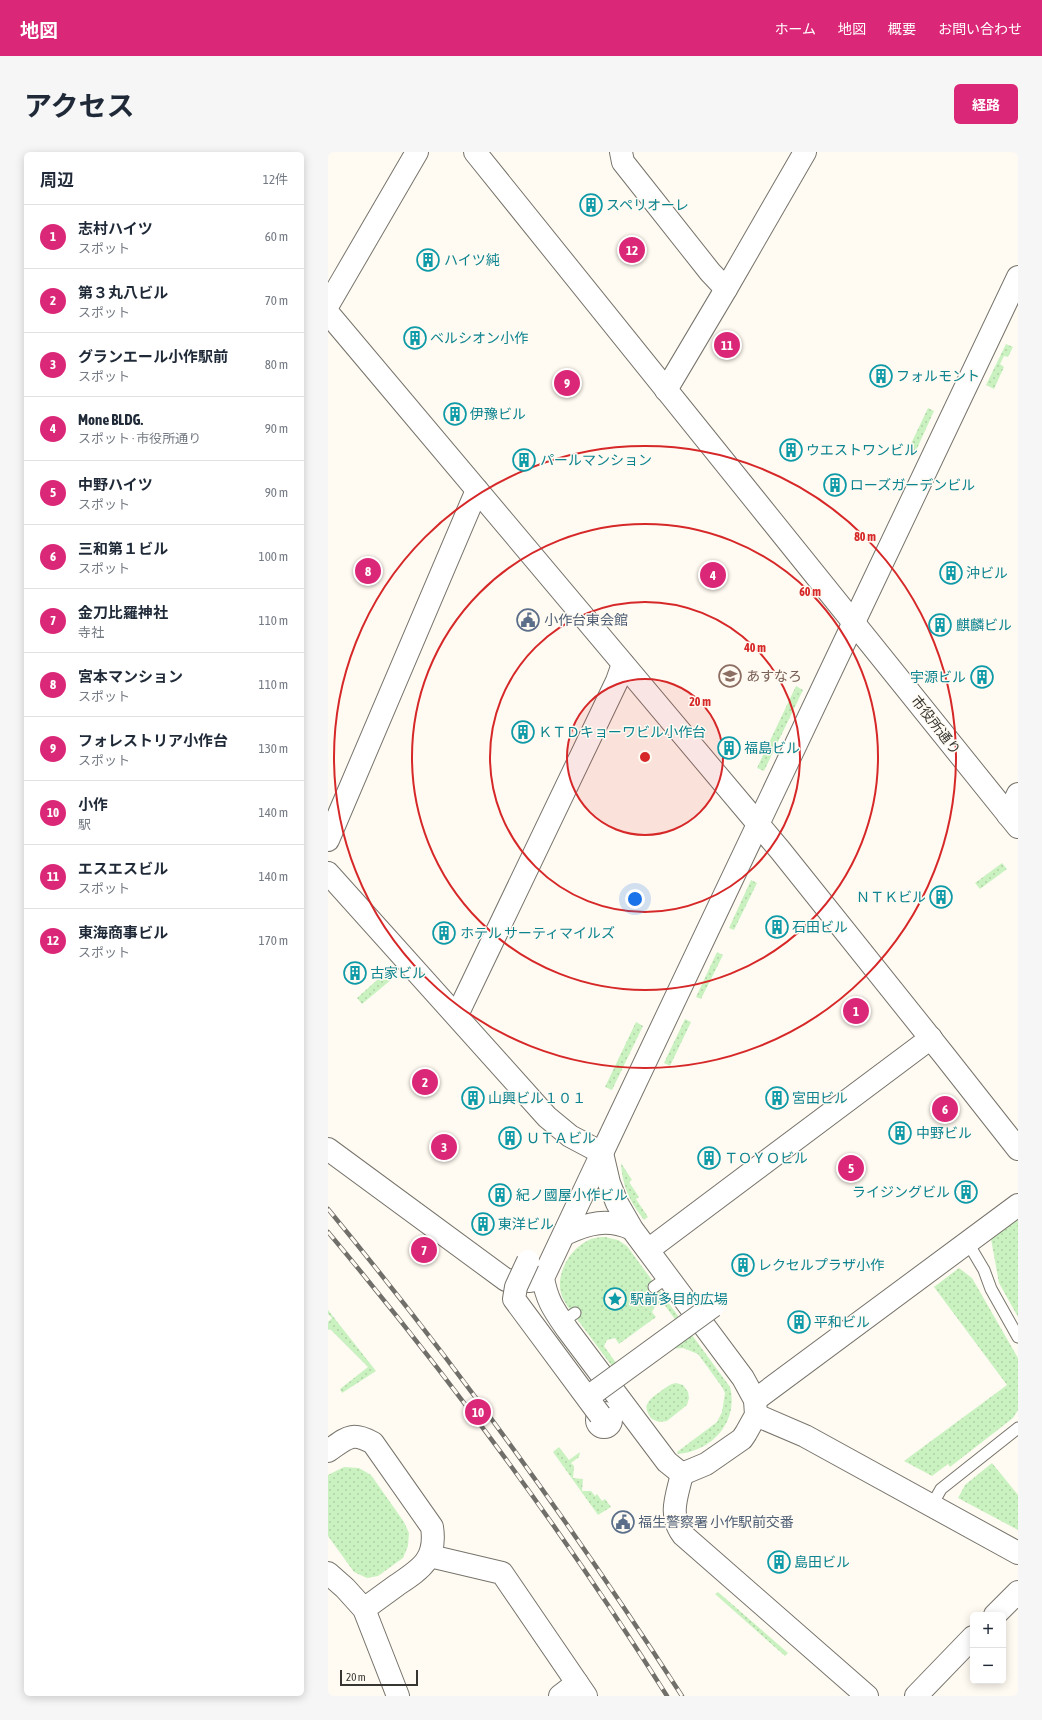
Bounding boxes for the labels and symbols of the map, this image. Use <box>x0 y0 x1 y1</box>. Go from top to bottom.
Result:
building icon: スペリオーレ <box>578 192 604 218</box>
place label: スペリオーレ <box>606 197 689 213</box>
pin: 12 <box>619 235 645 265</box>
building icon: ハイツ純 <box>415 247 441 273</box>
place label: ハイツ純 <box>444 252 500 268</box>
building icon: ベルシオン小作 <box>402 325 428 351</box>
place label: ベルシオン小作 <box>430 330 528 346</box>
pin: 11 <box>714 330 740 360</box>
building icon: フォルモント <box>868 363 894 389</box>
pin: 9 <box>554 368 580 398</box>
place label: フォルモント <box>896 368 980 384</box>
building icon: 伊豫ビル <box>442 401 468 427</box>
place label: 伊豫ビル <box>470 406 526 422</box>
building icon: ウエストワンビル <box>778 437 804 463</box>
place label: ウエストワンビル <box>806 442 918 458</box>
building icon: パールマンション <box>511 447 537 473</box>
place label: パールマンション <box>540 452 652 468</box>
building icon: ローズガーデンビル <box>822 472 848 498</box>
place label: ローズガーデンビル <box>850 477 975 493</box>
text: 80 m <box>854 530 876 544</box>
pin: 8 <box>355 556 381 586</box>
pin: 4 <box>700 560 726 590</box>
building icon: 沖ビル <box>938 560 964 586</box>
place label: 沖ビル <box>966 565 1008 581</box>
text: 60 m <box>799 585 821 599</box>
public building icon: 小作台東会館 <box>515 607 541 633</box>
place label: 小作台東会館 <box>544 612 628 628</box>
building icon: 麒麟ビル <box>927 612 953 638</box>
place label: 麒麟ビル <box>956 617 1012 633</box>
text: 40 m <box>743 641 766 655</box>
school or university icon: あすなろ <box>717 663 743 689</box>
building icon: 宇源ビル <box>969 664 995 690</box>
place label: あすなろ <box>746 668 802 684</box>
place label: 宇源ビル <box>910 669 966 685</box>
street label: 市役所通り <box>908 692 964 758</box>
text: 20 m <box>689 695 711 709</box>
building icon: ＫＴＤキョーワビル小作台 <box>510 719 536 745</box>
place label: ＫＴＤキョーワビル小作台 <box>538 724 706 740</box>
building icon: 福島ビル <box>716 735 742 761</box>
place label: 福島ビル <box>744 740 800 756</box>
centre of rings <box>638 750 652 764</box>
building icon: ＮＴＫビル <box>928 884 954 910</box>
your location <box>625 889 645 909</box>
place label: ＮＴＫビル <box>856 889 926 905</box>
building icon: 石田ビル <box>764 914 790 940</box>
place label: 石田ビル <box>792 919 848 935</box>
building icon: ホテル サーティマイルズ <box>431 920 457 946</box>
place label: ホテル サーティマイルズ <box>460 925 615 941</box>
building icon: 古家ビル <box>342 960 368 986</box>
place label: 古家ビル <box>370 965 426 981</box>
pin: 1 <box>843 996 869 1026</box>
pin: 2 <box>412 1067 438 1097</box>
building icon: 山興ビル１０１ <box>460 1085 486 1111</box>
building icon: 宮田ビル <box>764 1085 790 1111</box>
place label: 山興ビル１０１ <box>488 1090 586 1106</box>
place label: 宮田ビル <box>792 1090 848 1106</box>
pin: 6 <box>932 1094 958 1124</box>
building icon: 中野ビル <box>887 1120 913 1146</box>
building icon: ＵＴＡビル <box>497 1125 523 1151</box>
place label: 中野ビル <box>916 1125 972 1141</box>
place label: ＵＴＡビル <box>526 1130 596 1146</box>
pin: 3 <box>431 1132 457 1162</box>
building icon: ＴＯＹＯビル <box>696 1145 722 1171</box>
place label: ＴＯＹＯビル <box>724 1150 808 1166</box>
pin: 5 <box>838 1153 864 1183</box>
building icon: ライジングビル <box>953 1179 979 1205</box>
building icon: 紀ノ國屋小作ビル <box>487 1182 513 1208</box>
place label: ライジングビル <box>852 1184 950 1200</box>
place label: 紀ノ國屋小作ビル <box>516 1187 628 1203</box>
building icon: 東洋ビル <box>470 1211 496 1237</box>
place label: 東洋ビル <box>498 1216 554 1232</box>
pin: 7 <box>411 1235 437 1265</box>
building icon: レクセルプラザ小作 <box>730 1252 756 1278</box>
place label: レクセルプラザ小作 <box>758 1257 884 1273</box>
place icon: 駅前多目的広場 <box>602 1286 628 1312</box>
place label: 駅前多目的広場 <box>630 1291 728 1307</box>
building icon: 平和ビル <box>786 1309 812 1335</box>
place label: 平和ビル <box>814 1314 870 1330</box>
pin: 10 <box>465 1397 491 1427</box>
public building icon: 福生警察署 小作駅前交番 <box>610 1509 636 1535</box>
place label: 福生警察署 小作駅前交番 <box>638 1514 794 1530</box>
building icon: 島田ビル <box>766 1549 792 1575</box>
place label: 島田ビル <box>794 1554 850 1570</box>
scale bar <box>340 1668 418 1687</box>

